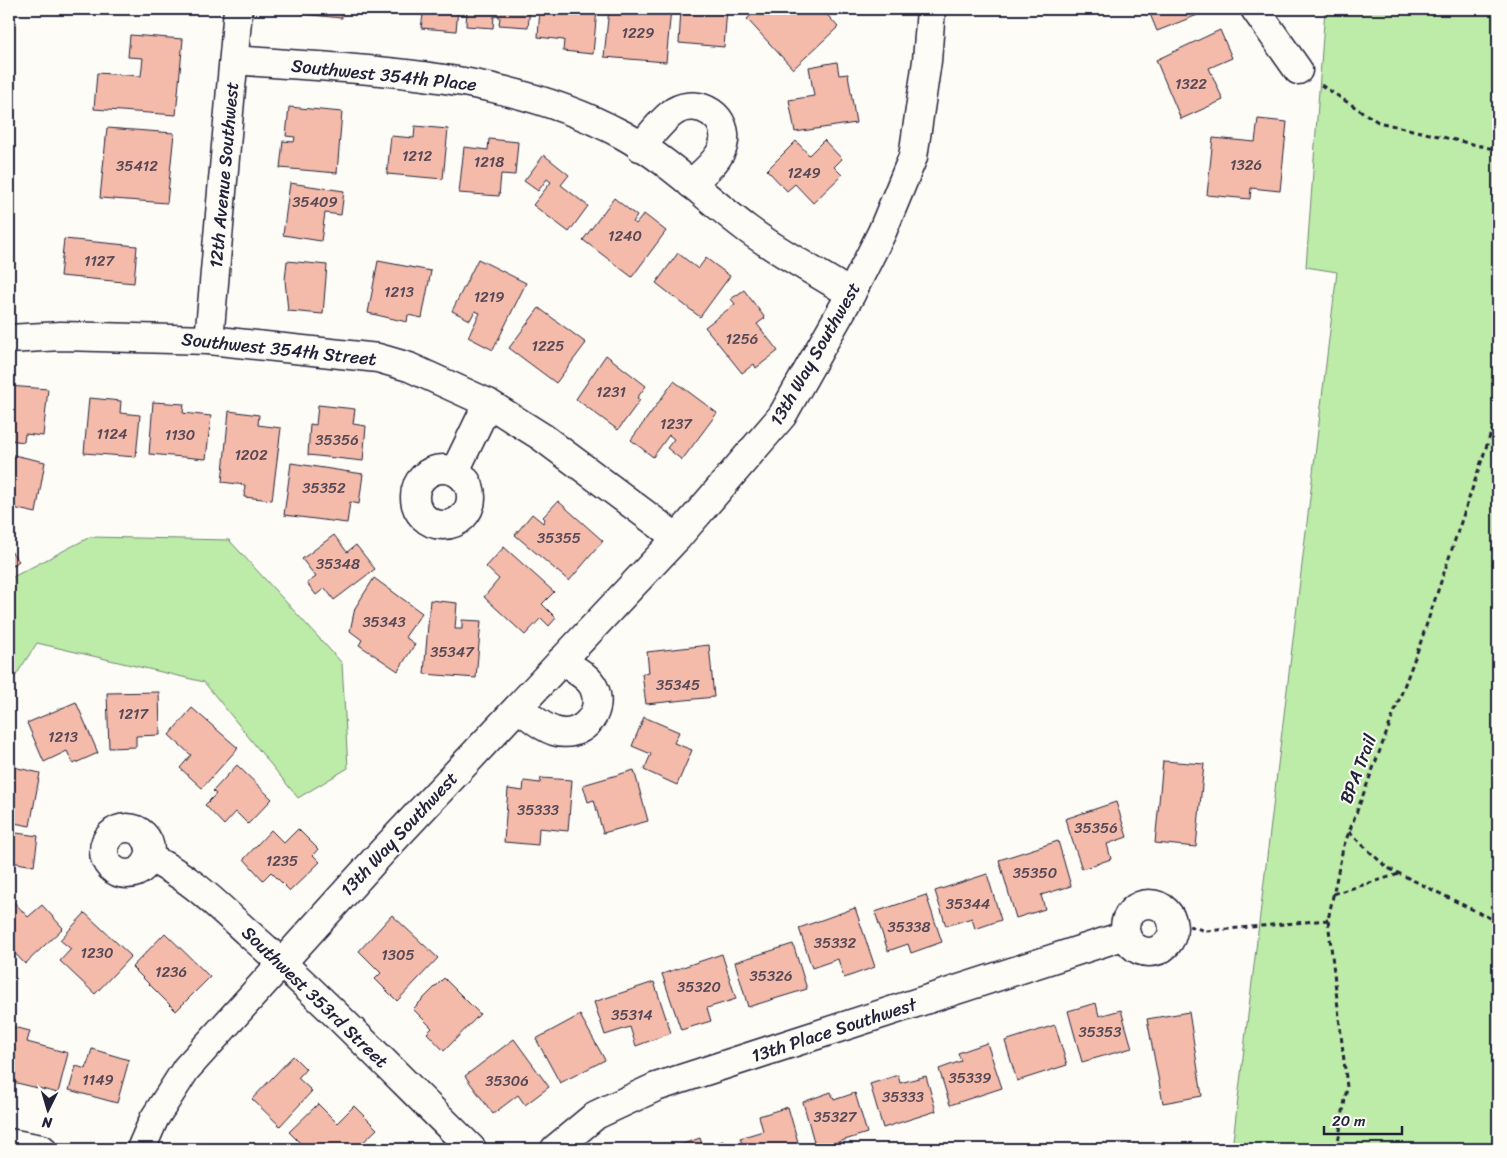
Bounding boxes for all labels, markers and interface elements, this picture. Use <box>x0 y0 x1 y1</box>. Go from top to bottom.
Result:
house number: 1229 <box>622 20 654 46</box>
street label: Southwest 354th Place <box>290 49 478 101</box>
house number: 1322 <box>1175 71 1207 97</box>
street label: 12th Avenue Southwest <box>200 80 248 269</box>
house number: 1212 <box>402 143 432 169</box>
house number: 1218 <box>474 149 504 175</box>
house number: 1326 <box>1230 152 1262 178</box>
house number: 35412 <box>116 153 158 179</box>
house number: 1249 <box>787 160 821 186</box>
house number: 35409 <box>292 189 338 215</box>
house number: 1240 <box>608 223 642 249</box>
house number: 1127 <box>84 248 115 274</box>
street label: 13th Way Southwest <box>761 276 869 432</box>
house number: 1213 <box>384 279 414 305</box>
house number: 1219 <box>474 284 504 310</box>
street label: Southwest 354th Street <box>180 323 378 375</box>
house number: 1256 <box>726 326 758 352</box>
house number: 1225 <box>532 333 564 359</box>
house number: 1231 <box>596 379 626 405</box>
house number: 1237 <box>660 411 693 437</box>
house number: 1124 <box>97 421 127 447</box>
house number: 1130 <box>165 422 195 448</box>
house number: 35356 <box>315 427 359 453</box>
house number: 1202 <box>234 442 268 468</box>
house number: 35352 <box>302 475 346 501</box>
house number: 35355 <box>537 525 581 551</box>
house number: 35348 <box>316 551 360 577</box>
house number: 35343 <box>362 609 406 635</box>
house number: 35347 <box>430 639 475 665</box>
house number: 35345 <box>656 672 700 698</box>
house number: 1217 <box>118 701 149 727</box>
house number: 1213 <box>48 724 78 750</box>
street label: BPA Trail <box>1330 729 1386 808</box>
street label: 13th Way Southwest <box>332 764 466 904</box>
house number: 35333 <box>517 797 559 823</box>
house number: 35356 <box>1074 815 1118 841</box>
house number: 1235 <box>266 848 298 874</box>
house number: 35350 <box>1013 860 1057 886</box>
house number: 35344 <box>946 891 990 917</box>
house number: 35338 <box>888 914 930 940</box>
street label: Southwest 353rd Street <box>234 918 396 1076</box>
house number: 35332 <box>814 930 857 956</box>
house number: 1230 <box>81 940 113 966</box>
house number: 1305 <box>381 942 415 968</box>
house number: 1236 <box>155 959 187 985</box>
house number: 35326 <box>750 963 792 989</box>
house number: 35320 <box>677 974 721 1000</box>
street label: 13th Place Southwest <box>747 988 921 1072</box>
house number: 35314 <box>611 1002 653 1028</box>
house number: 35353 <box>1078 1019 1122 1045</box>
house number: 35339 <box>948 1065 992 1091</box>
house number: 1149 <box>82 1067 114 1093</box>
house number: 35306 <box>485 1068 529 1094</box>
house number: 35333 <box>882 1084 924 1110</box>
north arrow <box>22 1086 72 1136</box>
scale bar <box>1324 1103 1402 1135</box>
house number: 35327 <box>814 1104 858 1130</box>
text: 20 m <box>1332 1108 1366 1134</box>
text: N <box>41 1110 54 1135</box>

